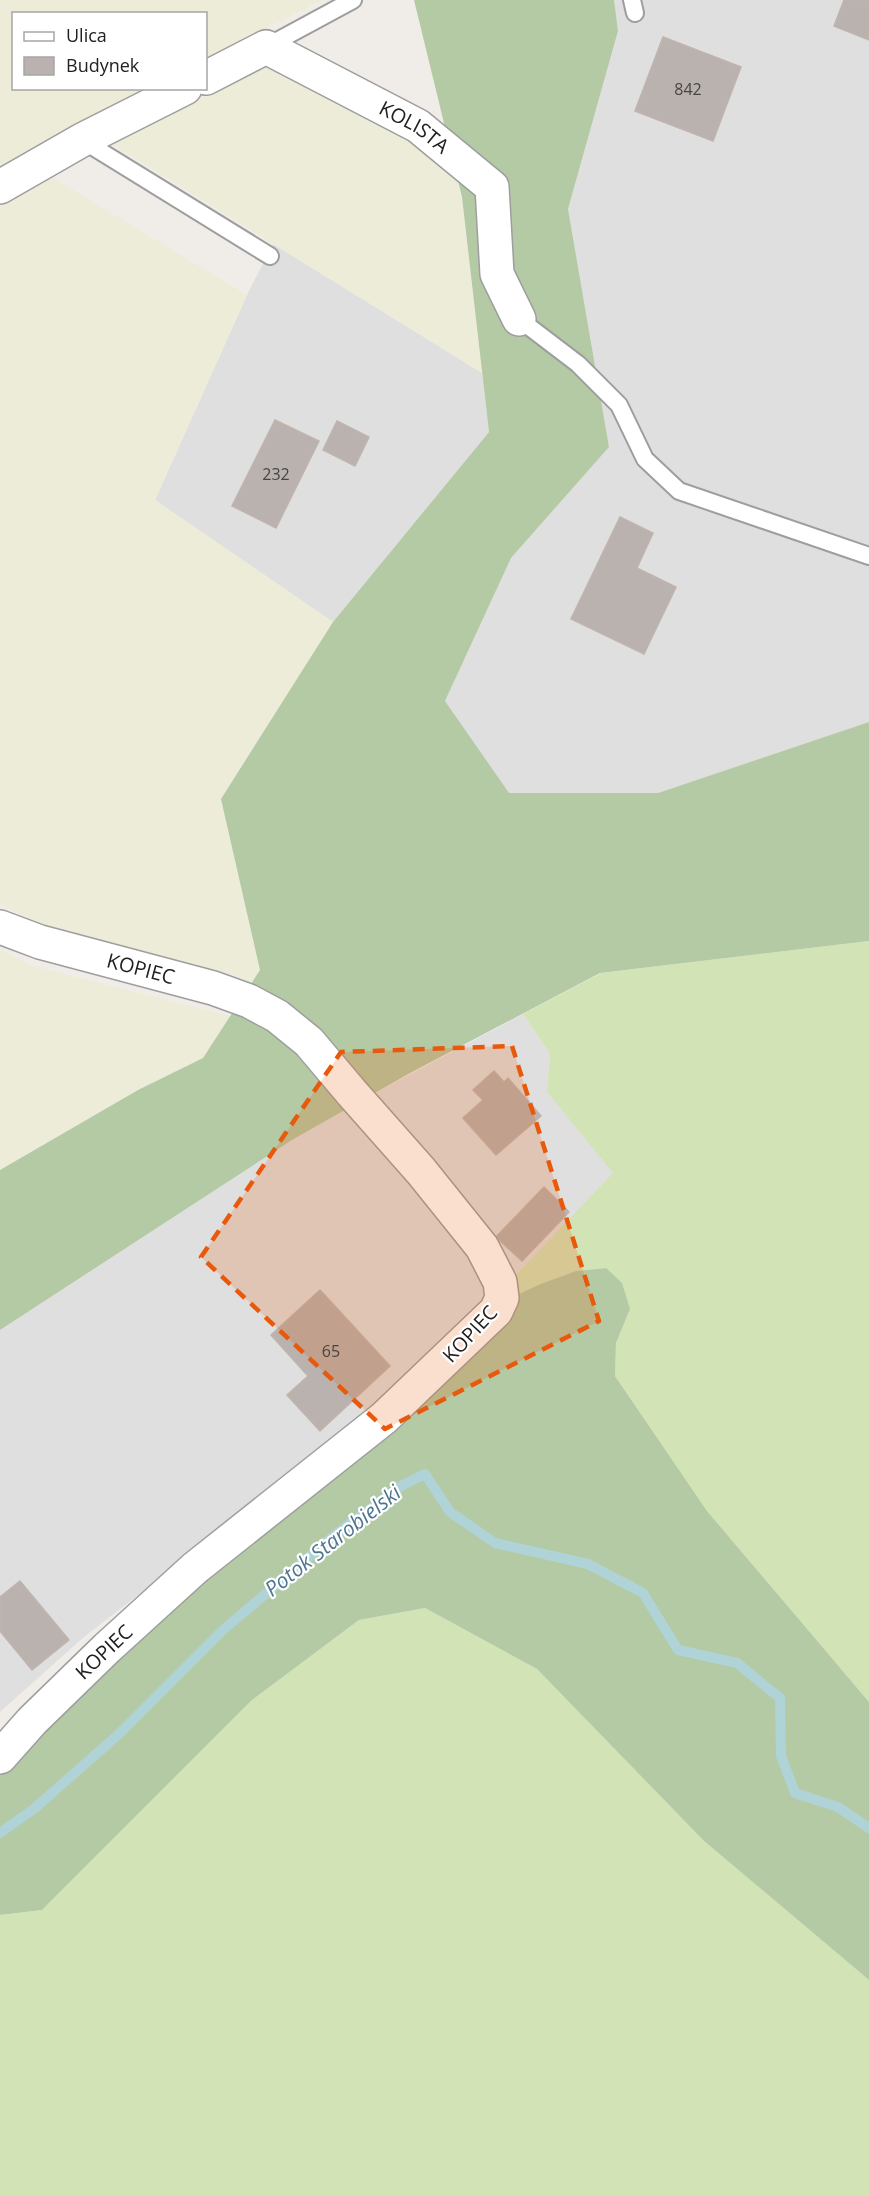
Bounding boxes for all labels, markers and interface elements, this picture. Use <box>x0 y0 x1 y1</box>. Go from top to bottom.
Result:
legend <box>12 12 207 90</box>
text: Ulica <box>66 23 107 47</box>
text: Budynek <box>66 53 140 77</box>
house number: 842 <box>674 78 702 100</box>
street label: KOLISTA <box>375 94 455 159</box>
house number: 232 <box>262 463 290 485</box>
street label: KOPIEC <box>104 946 178 990</box>
street label: KOPIEC <box>436 1299 503 1368</box>
house number: 65 <box>322 1340 340 1362</box>
water label: Potok Starobielski <box>259 1478 407 1602</box>
street label: KOPIEC <box>69 1618 138 1685</box>

